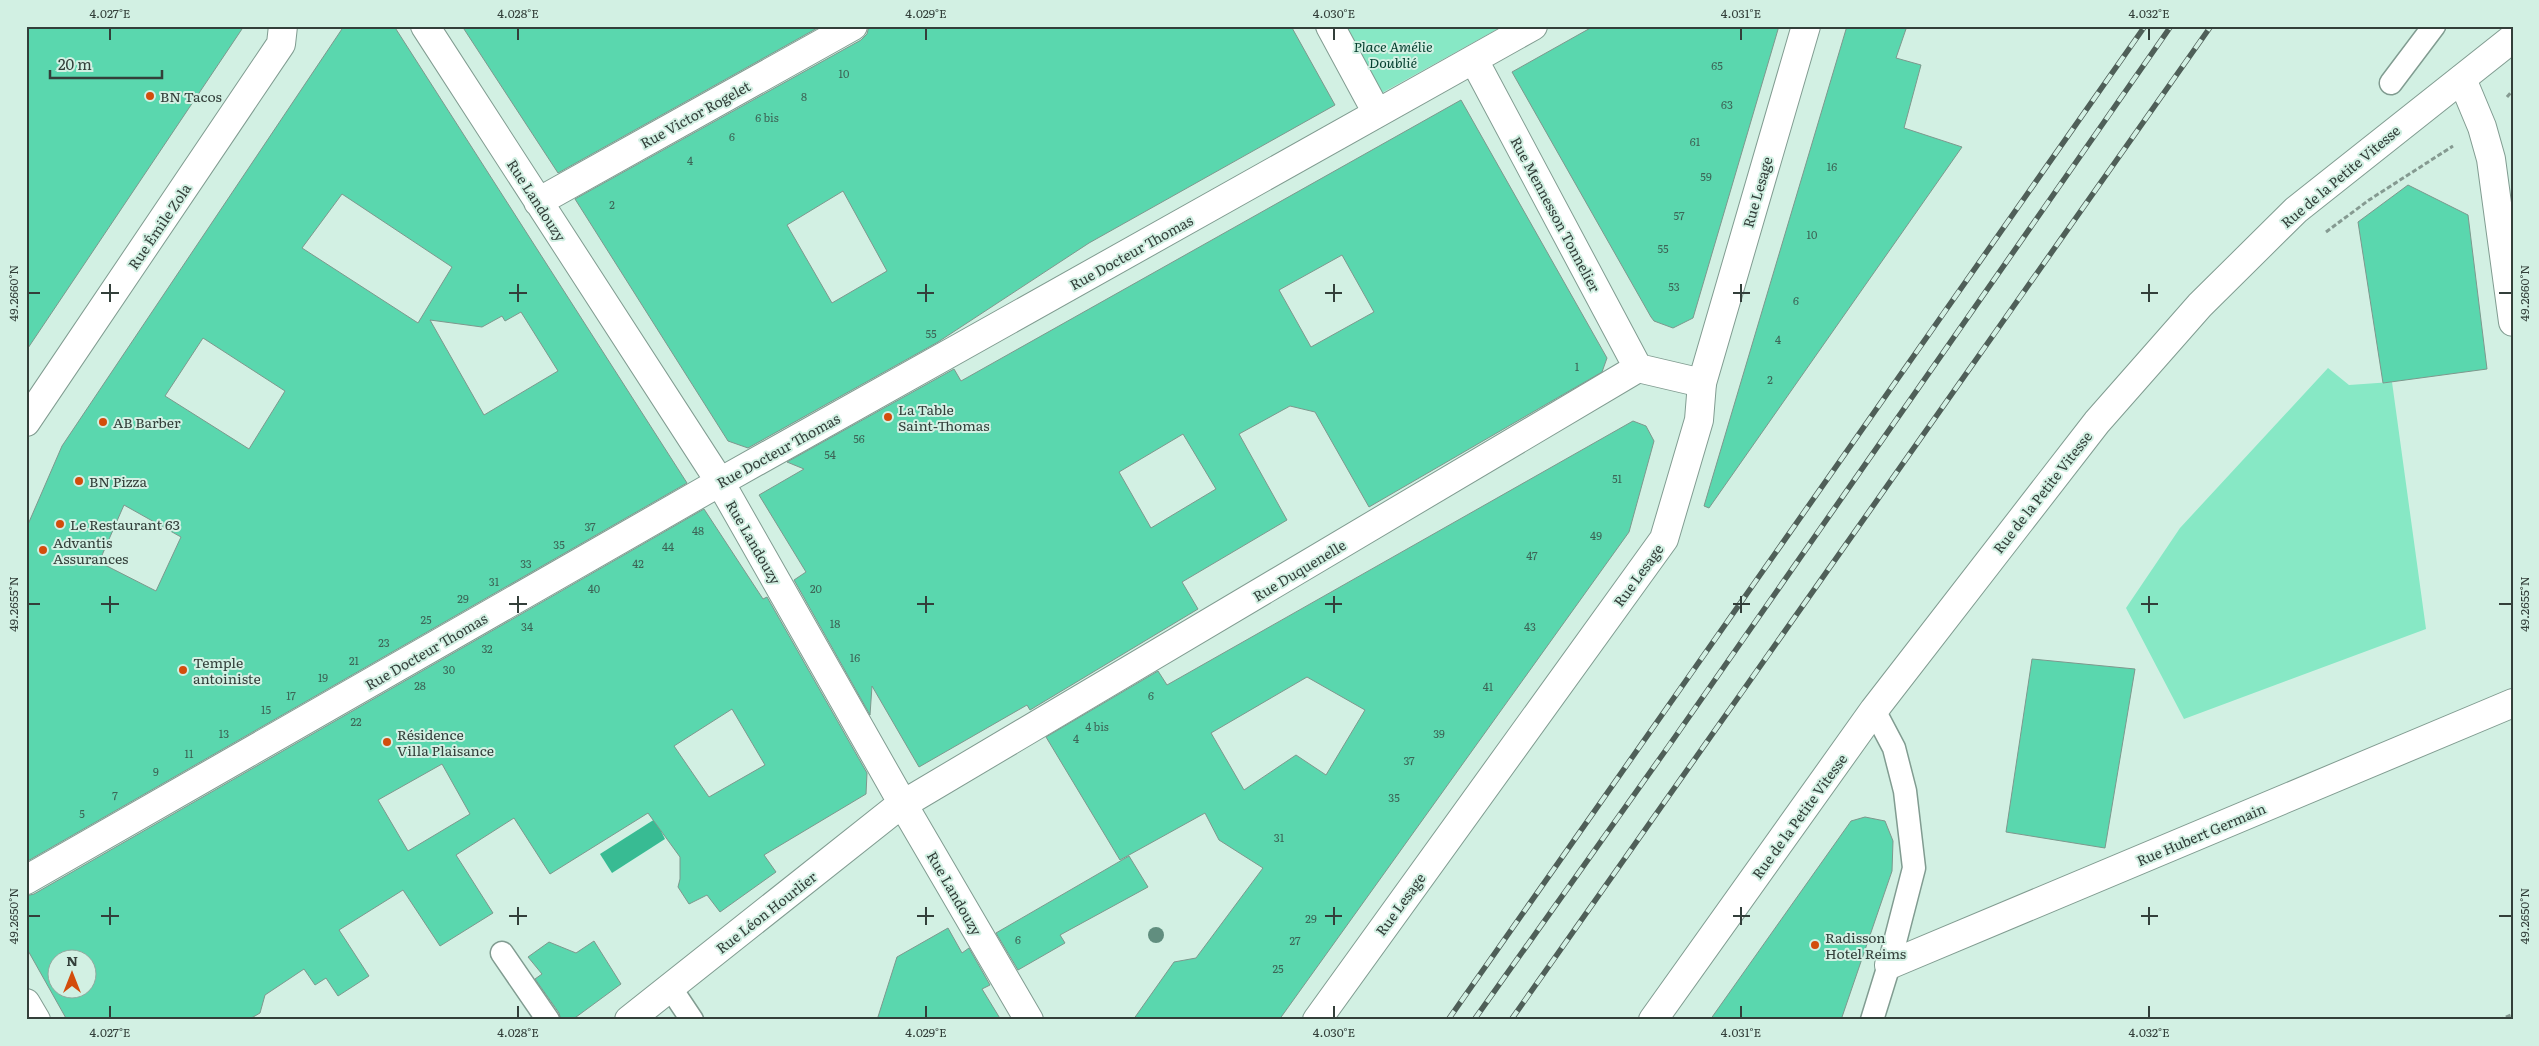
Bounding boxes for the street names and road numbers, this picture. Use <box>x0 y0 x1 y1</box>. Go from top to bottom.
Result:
street label: Rue Victor Rogelet <box>636 75 754 153</box>
street label: Rue de la Petite Vitesse <box>2276 120 2404 232</box>
street label: Rue Mennesson Tonnelier <box>1506 133 1606 296</box>
street label: Rue Lesage <box>1737 154 1777 230</box>
street label: Rue Landouzy <box>503 155 572 246</box>
street label: Rue Émile Zola <box>123 179 195 273</box>
street label: Rue Docteur Thomas <box>1066 210 1196 294</box>
street label: Rue Docteur Thomas <box>713 408 843 492</box>
street label: Rue de la Petite Vitesse <box>1988 427 2096 557</box>
street label: Rue Landouzy <box>722 496 787 589</box>
street label: Rue Duquenelle <box>1249 534 1349 606</box>
street label: Rue Lesage <box>1608 540 1668 610</box>
street label: Rue Docteur Thomas <box>361 608 491 694</box>
street label: Rue de la Petite Vitesse <box>1747 749 1851 883</box>
street label: Rue Hubert Germain <box>2133 798 2269 870</box>
street label: Rue Landouzy <box>923 847 988 940</box>
street label: Rue Léon Hourlier <box>711 866 821 958</box>
street label: Rue Lesage <box>1370 869 1430 939</box>

